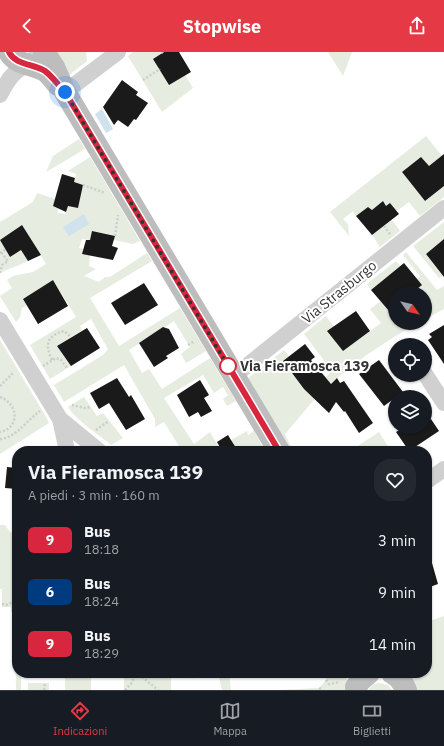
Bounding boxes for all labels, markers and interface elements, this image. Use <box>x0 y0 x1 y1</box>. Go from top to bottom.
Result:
icon: back <box>16 15 38 37</box>
text: Stopwise <box>183 15 261 38</box>
icon: share <box>406 15 428 37</box>
your location <box>55 82 75 102</box>
street label: Via Strasburgo <box>298 256 380 328</box>
north arrow <box>388 286 432 330</box>
map controls <box>388 286 432 434</box>
button: locate <box>388 338 432 382</box>
marker: Via Fieramosca 139 <box>219 357 237 375</box>
place label: Via Fieramosca 139 <box>240 357 369 375</box>
button: layers <box>388 390 432 434</box>
button: heart <box>374 459 416 501</box>
text: Via Fieramosca 139 <box>28 460 203 484</box>
text: A piedi · 3 min · 160 m <box>28 487 160 504</box>
text: Bus <box>84 522 111 541</box>
text: 9 <box>46 531 54 549</box>
text: 3 min <box>378 531 416 550</box>
text: 18:18 <box>84 541 119 558</box>
text: Bus <box>84 574 111 593</box>
text: 6 <box>46 583 54 601</box>
text: 9 min <box>378 583 416 602</box>
text: 18:24 <box>84 593 119 610</box>
text: Bus <box>84 626 111 645</box>
text: 9 <box>46 635 54 653</box>
text: 14 min <box>369 635 416 654</box>
text: 18:29 <box>84 645 119 662</box>
tab: Indicazioni <box>53 700 107 738</box>
tab: Mappa <box>213 700 247 738</box>
tab: Biglietti <box>353 700 391 738</box>

